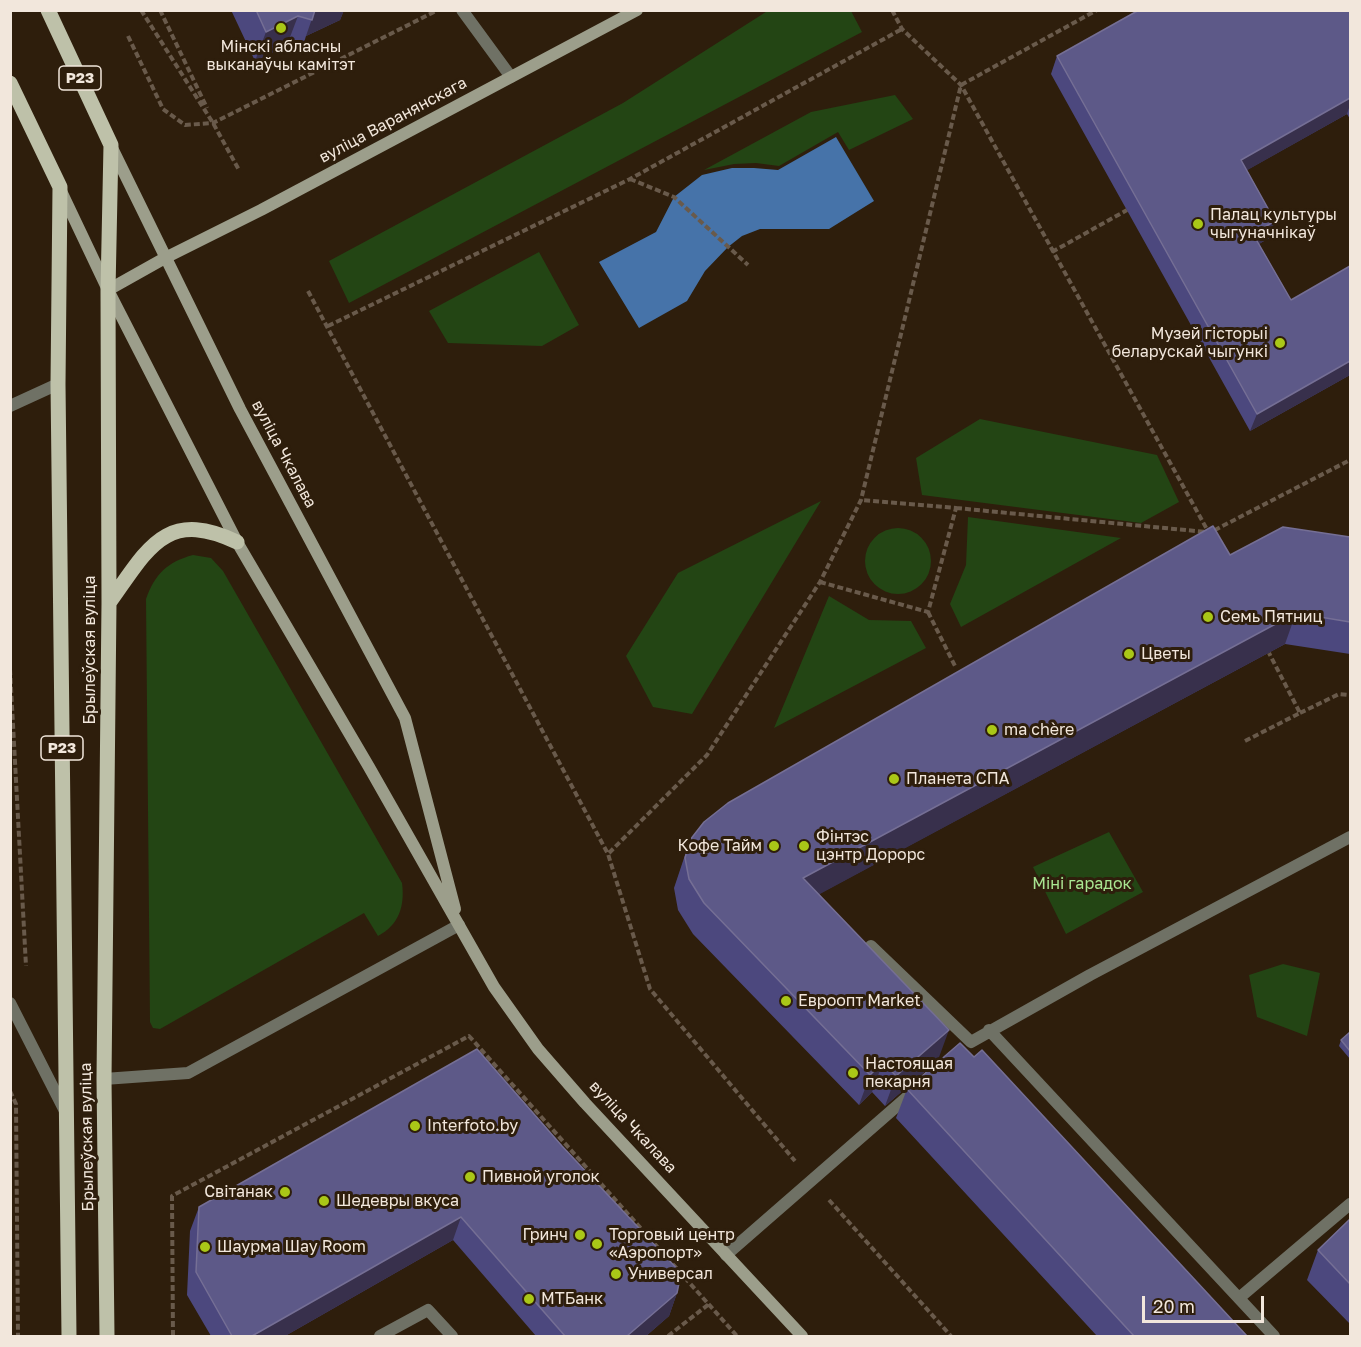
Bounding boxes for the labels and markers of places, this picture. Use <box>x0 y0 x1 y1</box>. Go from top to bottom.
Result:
marker: Мінскі абласны выканаўчы камітэт <box>274 21 288 35</box>
place label: Мінскі абласны выканаўчы камітэт <box>207 37 355 75</box>
place label: Палац культуры чыгуначнікаў <box>1210 205 1337 243</box>
marker: Палац культуры чыгуначнікаў <box>1191 217 1205 231</box>
place label: Музей гісторыі беларускай чыгункі <box>1112 324 1268 362</box>
marker: Музей гісторыі беларускай чыгункі <box>1273 336 1287 350</box>
place label: Семь Пятниц <box>1220 607 1322 627</box>
marker: Семь Пятниц <box>1201 610 1215 624</box>
place label: Цветы <box>1141 644 1191 664</box>
marker: Цветы <box>1122 647 1136 661</box>
place label: ma chère <box>1004 720 1074 740</box>
marker: ma chère <box>985 723 999 737</box>
place label: Планета СПА <box>906 769 1009 789</box>
marker: Планета СПА <box>887 772 901 786</box>
place label: Фінтэс цэнтр Дорорс <box>816 827 925 865</box>
place label: Кофе Тайм <box>678 836 762 856</box>
marker: Кофе Тайм <box>767 839 781 853</box>
marker: Фінтэс цэнтр Дорорс <box>797 839 811 853</box>
place label: Евроопт Market <box>798 991 921 1011</box>
marker: Евроопт Market <box>779 994 793 1008</box>
place label: Настоящая пекарня <box>865 1054 953 1092</box>
marker: Настоящая пекарня <box>846 1066 860 1080</box>
place label: Interfoto.by <box>427 1116 518 1136</box>
marker: Interfoto.by <box>408 1119 422 1133</box>
place label: Пивной уголок <box>482 1167 600 1187</box>
marker: Пивной уголок <box>463 1170 477 1184</box>
place label: Світанак <box>204 1182 273 1202</box>
marker: Світанак <box>278 1185 292 1199</box>
place label: Шедевры вкуса <box>336 1191 459 1211</box>
marker: Шедевры вкуса <box>317 1194 331 1208</box>
place label: Гринч <box>523 1225 568 1245</box>
place label: Торговый центр «Аэропорт» <box>609 1225 735 1263</box>
marker: Гринч <box>573 1228 587 1242</box>
place label: Шаурма Шау Room <box>217 1237 366 1257</box>
marker: Торговый центр «Аэропорт» <box>590 1237 604 1251</box>
marker: Шаурма Шау Room <box>198 1240 212 1254</box>
place label: Универсал <box>628 1264 713 1284</box>
marker: Универсал <box>609 1267 623 1281</box>
place label: МТБанк <box>541 1289 603 1309</box>
marker: МТБанк <box>522 1292 536 1306</box>

